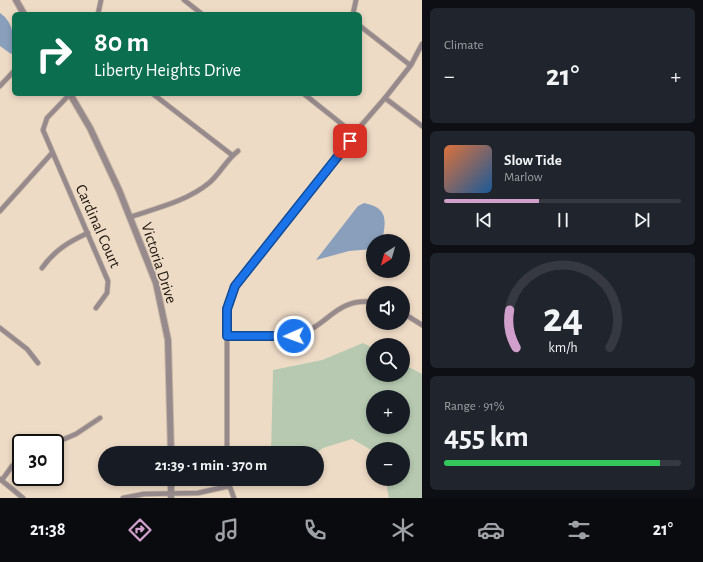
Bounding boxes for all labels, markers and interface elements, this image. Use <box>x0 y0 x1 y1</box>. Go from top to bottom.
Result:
icon: right <box>28 28 80 80</box>
text: 80 m <box>94 29 149 57</box>
text: Climate <box>444 39 483 52</box>
text: 21° <box>546 61 579 91</box>
text: Liberty Heights Drive <box>94 62 241 80</box>
text: − <box>444 65 455 87</box>
text: + <box>670 65 681 87</box>
pin <box>333 124 367 158</box>
icon: arrive <box>339 130 361 152</box>
text: Slow Tide <box>504 153 562 168</box>
text: Marlow <box>504 171 542 184</box>
street label: Cardinal Court <box>73 182 123 270</box>
icon: previous <box>473 209 495 231</box>
icon: pause <box>552 209 574 231</box>
icon: next <box>631 209 653 231</box>
street label: Victoria Drive <box>138 221 180 305</box>
north arrow <box>366 234 410 278</box>
map controls <box>366 234 410 486</box>
button: sound <box>366 286 410 330</box>
text: 24 <box>542 298 583 339</box>
position arrow <box>273 315 315 357</box>
button: search <box>366 338 410 382</box>
text: km/h <box>548 341 577 355</box>
button: + <box>366 390 410 434</box>
text: Range · 91% <box>444 400 504 413</box>
text: 455 km <box>444 422 529 452</box>
speed limit sign: 30 <box>12 434 64 486</box>
button: − <box>366 442 410 486</box>
text: 21:39 · 1 min · 370 m <box>155 458 267 473</box>
icon: directions <box>126 516 154 544</box>
icon: music <box>213 516 241 544</box>
icon: phone <box>301 516 329 544</box>
icon: climate <box>389 516 417 544</box>
icon: car <box>477 516 505 544</box>
icon: filters <box>565 516 593 544</box>
text: 21:38 <box>30 521 66 539</box>
text: 21° <box>653 521 673 539</box>

